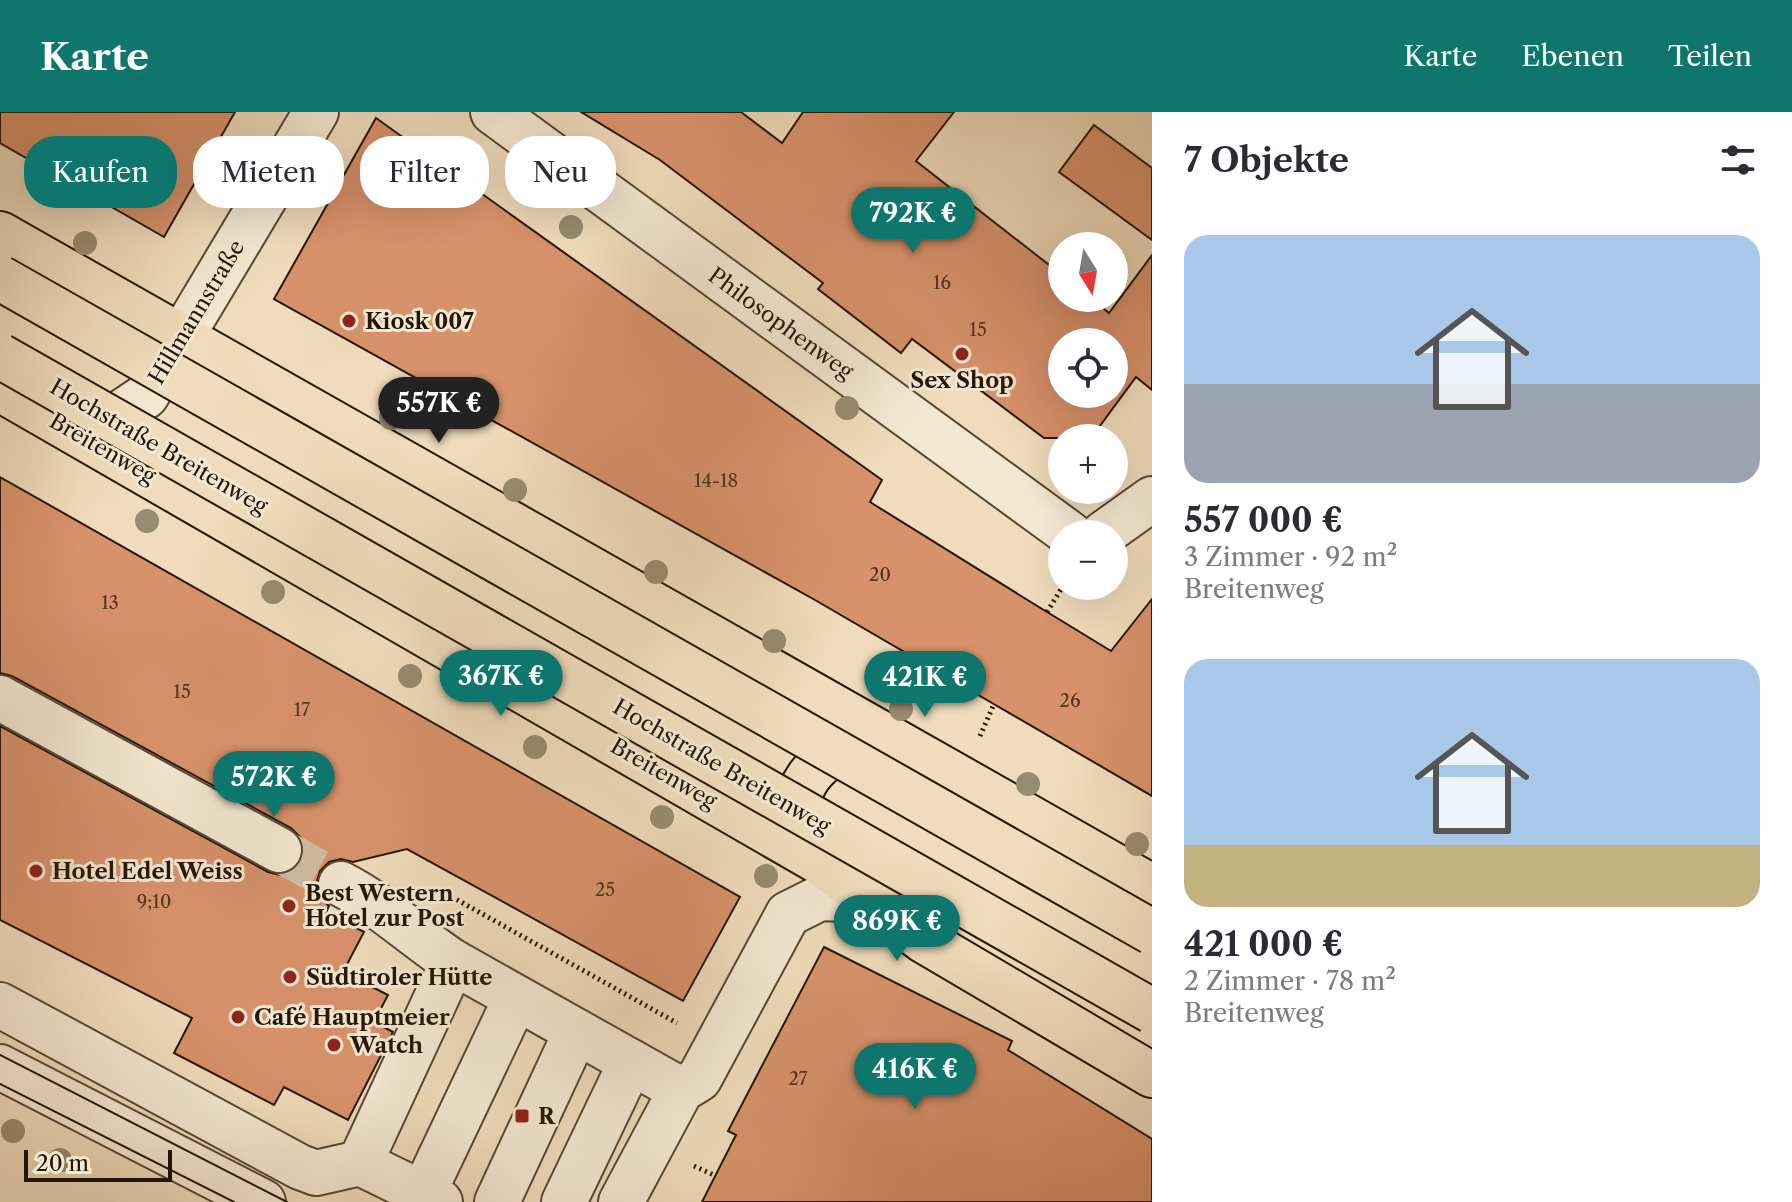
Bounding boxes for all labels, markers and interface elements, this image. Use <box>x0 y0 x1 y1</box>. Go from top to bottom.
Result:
text: Karte <box>40 33 149 80</box>
text: Karte <box>1403 39 1477 73</box>
text: Ebenen <box>1521 39 1624 73</box>
text: Teilen <box>1668 39 1752 73</box>
chip: Kaufen <box>24 136 177 208</box>
chip: Mieten <box>193 136 344 208</box>
chip: Filter <box>360 136 489 208</box>
chip: Neu <box>505 136 616 208</box>
icon: filters <box>1716 138 1760 182</box>
text: 7 Objekte <box>1184 139 1349 181</box>
pin: 792K € <box>848 187 978 255</box>
text: 792K € <box>869 197 957 229</box>
north arrow <box>1048 232 1128 312</box>
map controls <box>1048 232 1128 600</box>
street label: Hillmannstraße <box>143 235 250 389</box>
street label: Philosophenweg <box>703 262 859 385</box>
house number: 16 <box>933 272 951 294</box>
icon: home <box>1400 287 1544 431</box>
place label: Kiosk 007 <box>365 308 474 335</box>
marker: Kiosk 007 <box>340 312 358 330</box>
house number: 15 <box>969 319 987 341</box>
button: locate <box>1048 328 1128 408</box>
marker: Sex Shop <box>953 345 971 363</box>
place label: Sex Shop <box>910 367 1014 394</box>
street label: Hochstraße Breitenweg <box>46 373 272 519</box>
pin: 557K € <box>374 377 504 445</box>
text: 557K € <box>396 387 482 419</box>
street label: Breitenweg <box>45 407 161 489</box>
button: + <box>1048 424 1128 504</box>
house number: 14-18 <box>694 470 738 492</box>
text: 557 000 € <box>1184 499 1343 541</box>
button: − <box>1048 520 1128 600</box>
text: 3 Zimmer · 92 m² <box>1184 541 1397 573</box>
house number: 20 <box>869 564 891 586</box>
text: Breitenweg <box>1184 573 1324 605</box>
house number: 13 <box>101 592 119 614</box>
pin: 367K € <box>436 650 566 718</box>
pin: 421K € <box>860 651 990 719</box>
text: 367K € <box>458 660 544 692</box>
text: 421K € <box>882 661 968 693</box>
house number: 15 <box>173 681 191 703</box>
house number: 26 <box>1060 690 1080 712</box>
street label: Hochstraße Breitenweg <box>609 693 835 839</box>
house number: 17 <box>294 699 310 721</box>
icon: home <box>1400 711 1544 855</box>
street label: Breitenweg <box>606 732 722 814</box>
pin: 572K € <box>209 751 339 819</box>
text: 572K € <box>231 761 317 793</box>
place label: Hotel Edel Weiss <box>52 858 243 885</box>
marker: Hotel Edel Weiss <box>27 862 45 880</box>
house number: 25 <box>595 879 615 901</box>
place label: Best Western Hotel zur Post <box>305 880 465 932</box>
house number: 9;10 <box>137 891 171 913</box>
pin: 869K € <box>832 895 962 963</box>
marker: Best Western Hotel zur Post <box>280 897 298 915</box>
text: 869K € <box>852 905 942 937</box>
text: 421 000 € <box>1184 923 1343 965</box>
place label: Südtiroler Hütte <box>306 964 493 991</box>
text: 2 Zimmer · 78 m² <box>1184 965 1396 997</box>
marker: Südtiroler Hütte <box>281 968 299 986</box>
text: Breitenweg <box>1184 997 1324 1029</box>
place label: Café Hauptmeier <box>254 1004 450 1031</box>
marker: Café Hauptmeier <box>229 1008 247 1026</box>
place label: Watch <box>349 1032 423 1059</box>
marker: Watch <box>325 1036 343 1054</box>
pin: 416K € <box>850 1043 980 1111</box>
text: 416K € <box>872 1053 958 1085</box>
house number: 27 <box>788 1068 808 1090</box>
place label: R <box>538 1103 556 1130</box>
marker: R <box>513 1107 531 1125</box>
scale bar <box>24 1146 172 1182</box>
text: 20 m <box>36 1150 89 1177</box>

